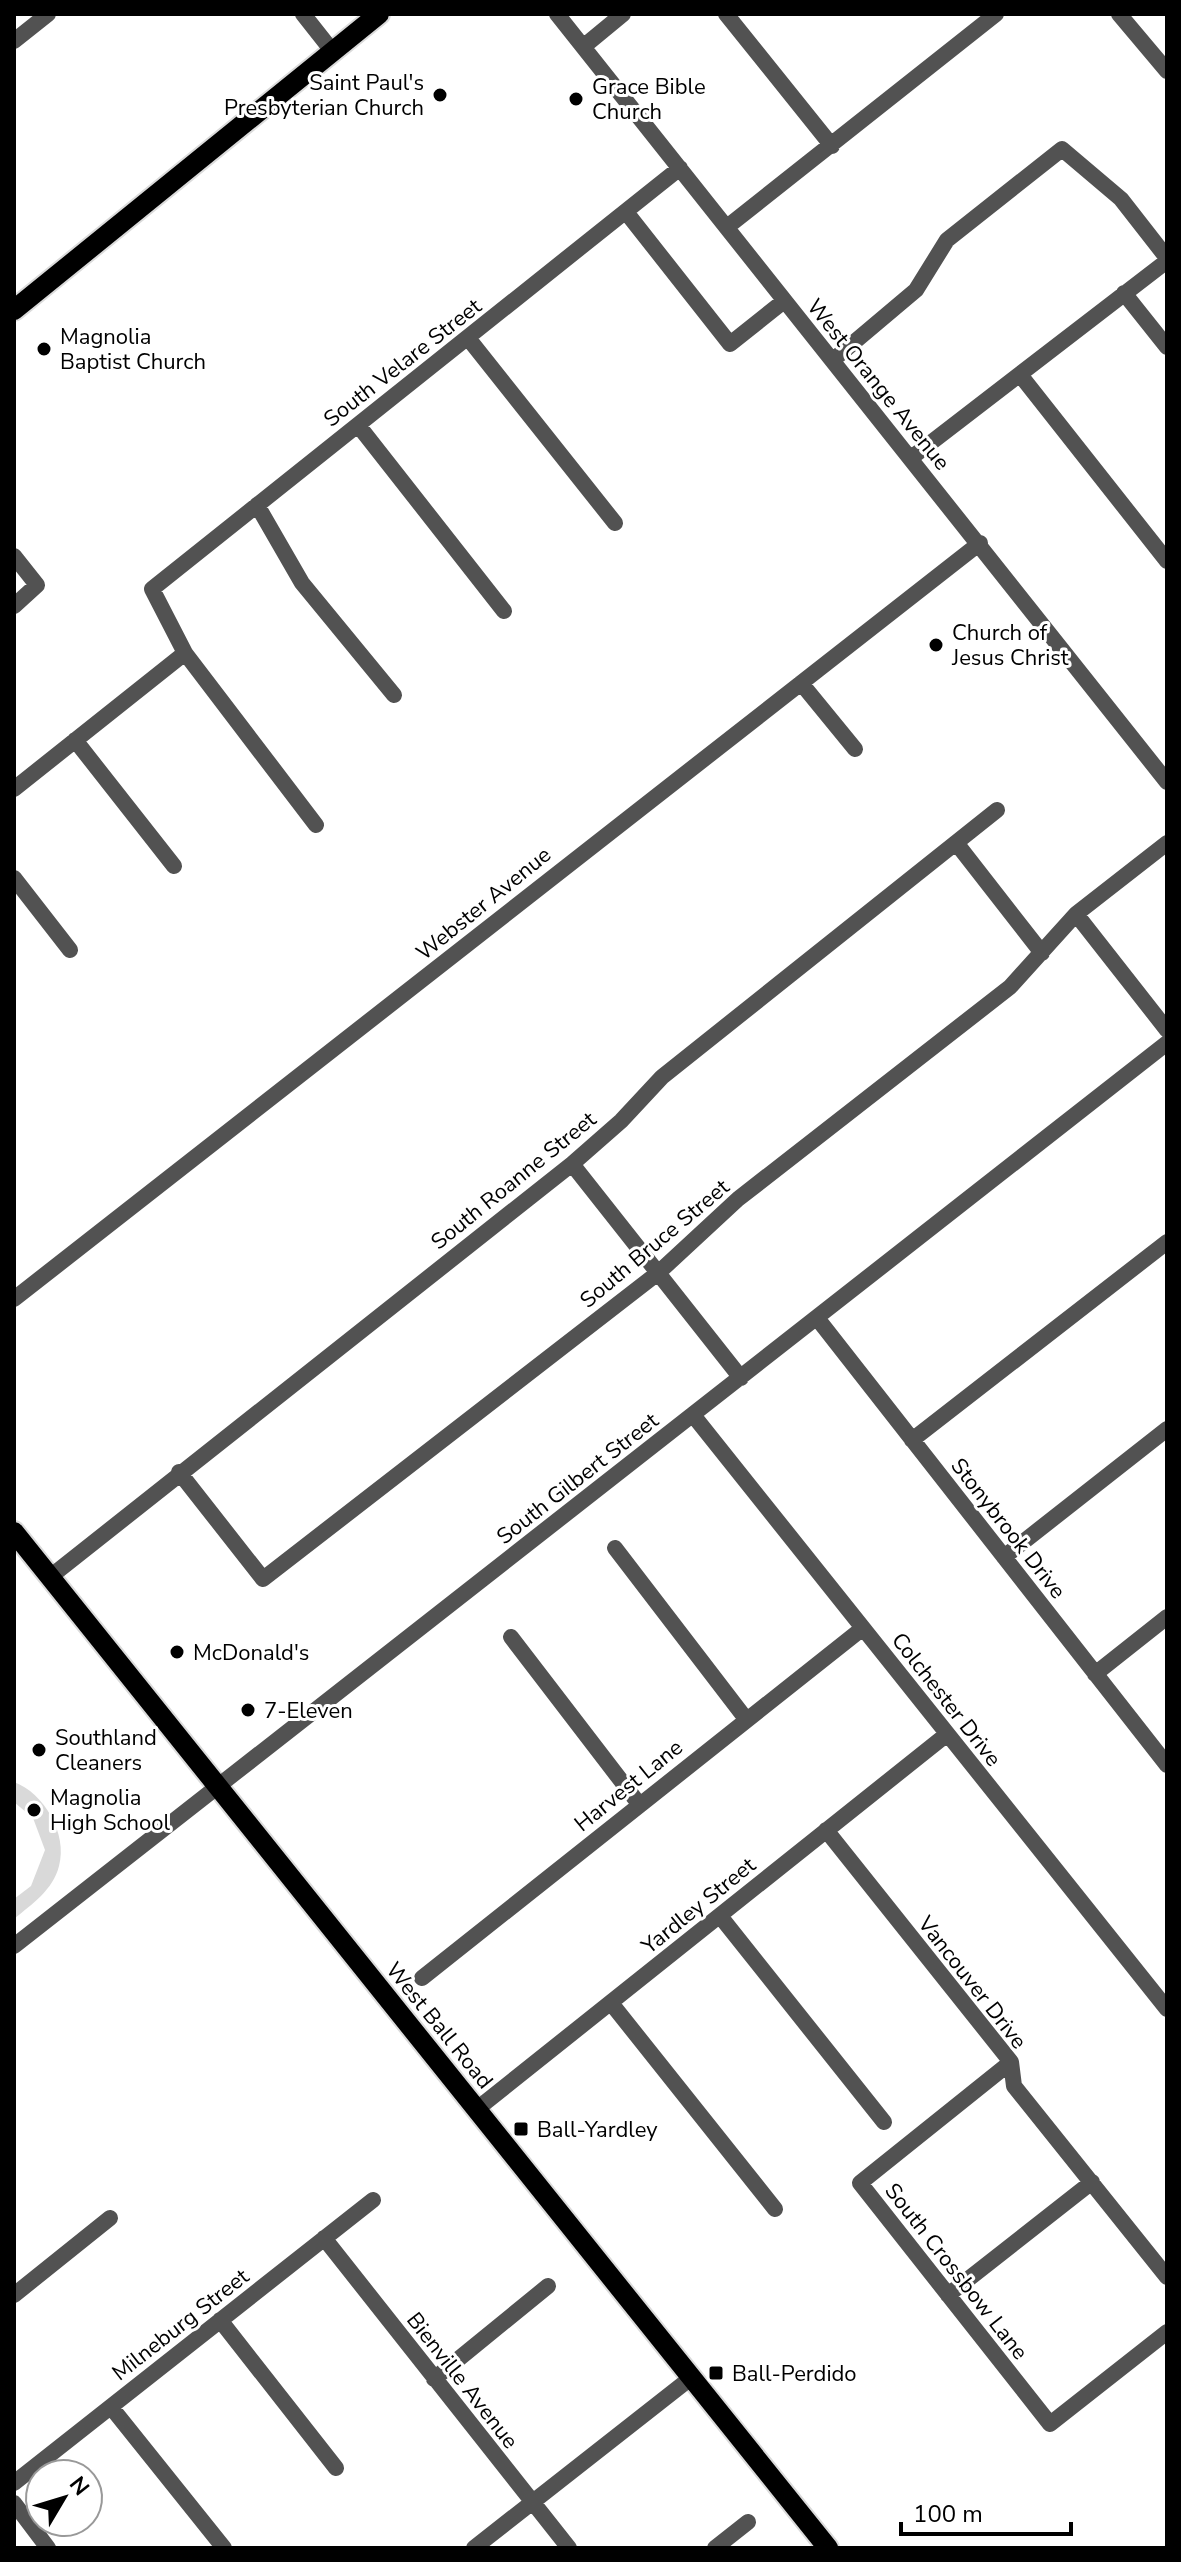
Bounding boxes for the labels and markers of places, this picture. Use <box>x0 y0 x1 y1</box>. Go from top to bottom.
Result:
place label: Saint Paul's Presbyterian Church <box>224 68 424 123</box>
place label: Grace Bible Church <box>592 72 706 127</box>
marker: Saint Paul's Presbyterian Church <box>431 86 449 104</box>
marker: Grace Bible Church <box>567 90 585 108</box>
place label: Magnolia Baptist Church <box>60 322 206 377</box>
marker: Magnolia Baptist Church <box>35 340 53 358</box>
place label: Church of Jesus Christ <box>951 618 1069 673</box>
marker: Church of Jesus Christ <box>927 636 945 654</box>
place label: McDonald's <box>193 1638 309 1668</box>
marker: McDonald's <box>168 1643 186 1661</box>
place label: 7-Eleven <box>264 1696 353 1726</box>
marker: 7-Eleven <box>239 1701 257 1719</box>
place label: Southland Cleaners <box>55 1723 157 1778</box>
marker: Southland Cleaners <box>30 1741 48 1759</box>
place label: Magnolia High School <box>50 1783 171 1838</box>
marker: Magnolia High School <box>25 1801 43 1819</box>
place label: Ball-Yardley <box>537 2115 658 2145</box>
marker: Ball-Yardley <box>512 2120 530 2138</box>
place label: Ball-Perdido <box>732 2359 857 2389</box>
marker: Ball-Perdido <box>707 2364 725 2382</box>

